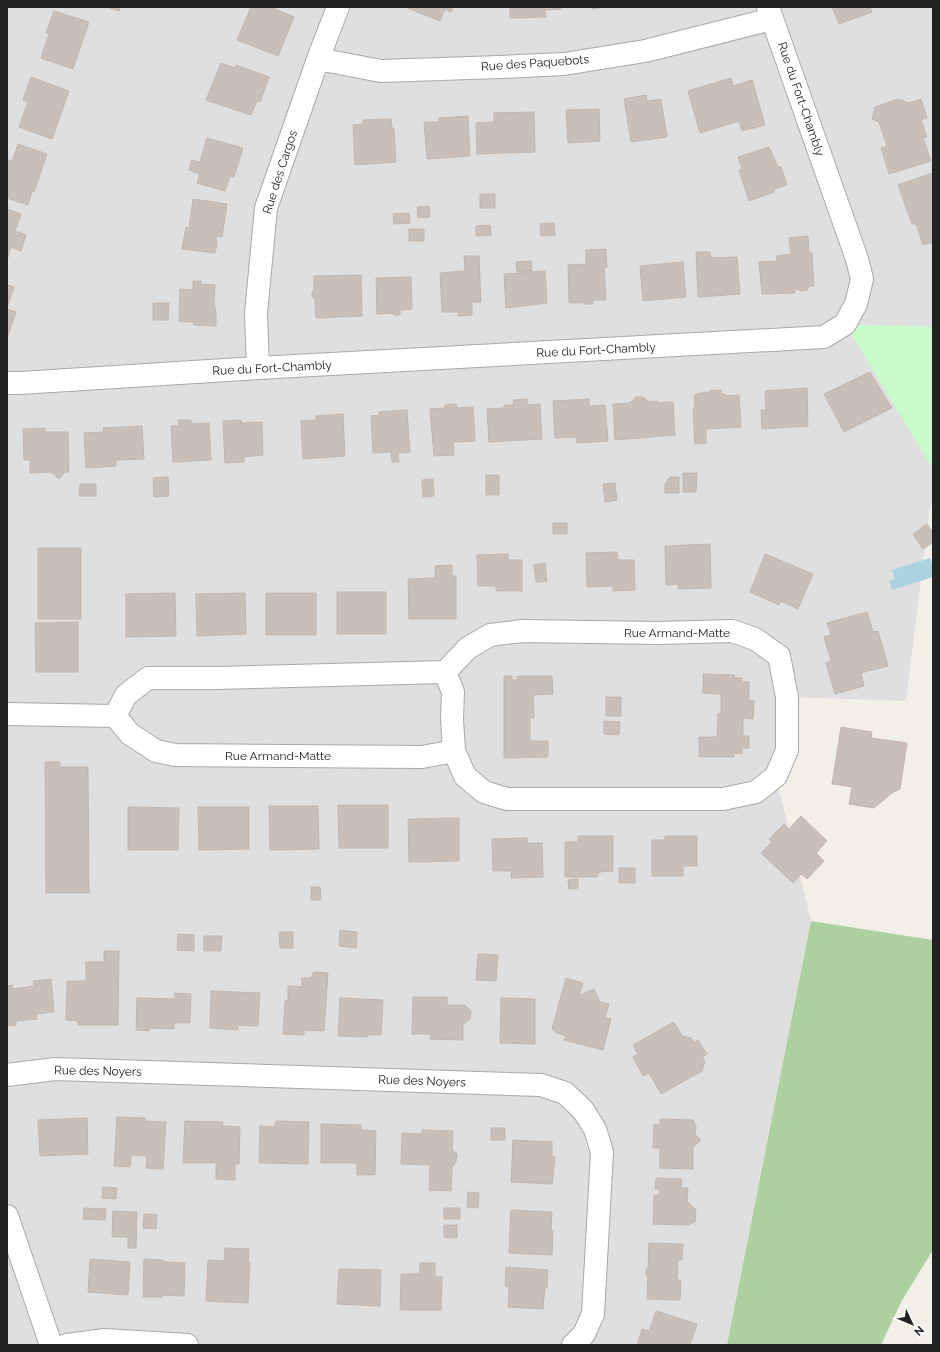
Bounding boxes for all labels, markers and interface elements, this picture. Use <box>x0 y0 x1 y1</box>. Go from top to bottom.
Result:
street label: Rue du Fort-Chambly <box>775 40 827 158</box>
street label: Rue des Paquebots <box>481 52 590 74</box>
street label: Rue des Cargos <box>260 128 300 216</box>
street label: Rue du Fort-Chambly <box>536 340 657 360</box>
street label: Rue du Fort-Chambly <box>212 358 333 378</box>
street label: Rue Armand-Matte <box>624 626 730 640</box>
street label: Rue Armand-Matte <box>225 749 331 763</box>
street label: Rue des Noyers <box>54 1063 142 1079</box>
street label: Rue des Noyers <box>378 1072 466 1090</box>
north arrow <box>892 1304 932 1344</box>
text: N <box>911 1323 926 1338</box>

